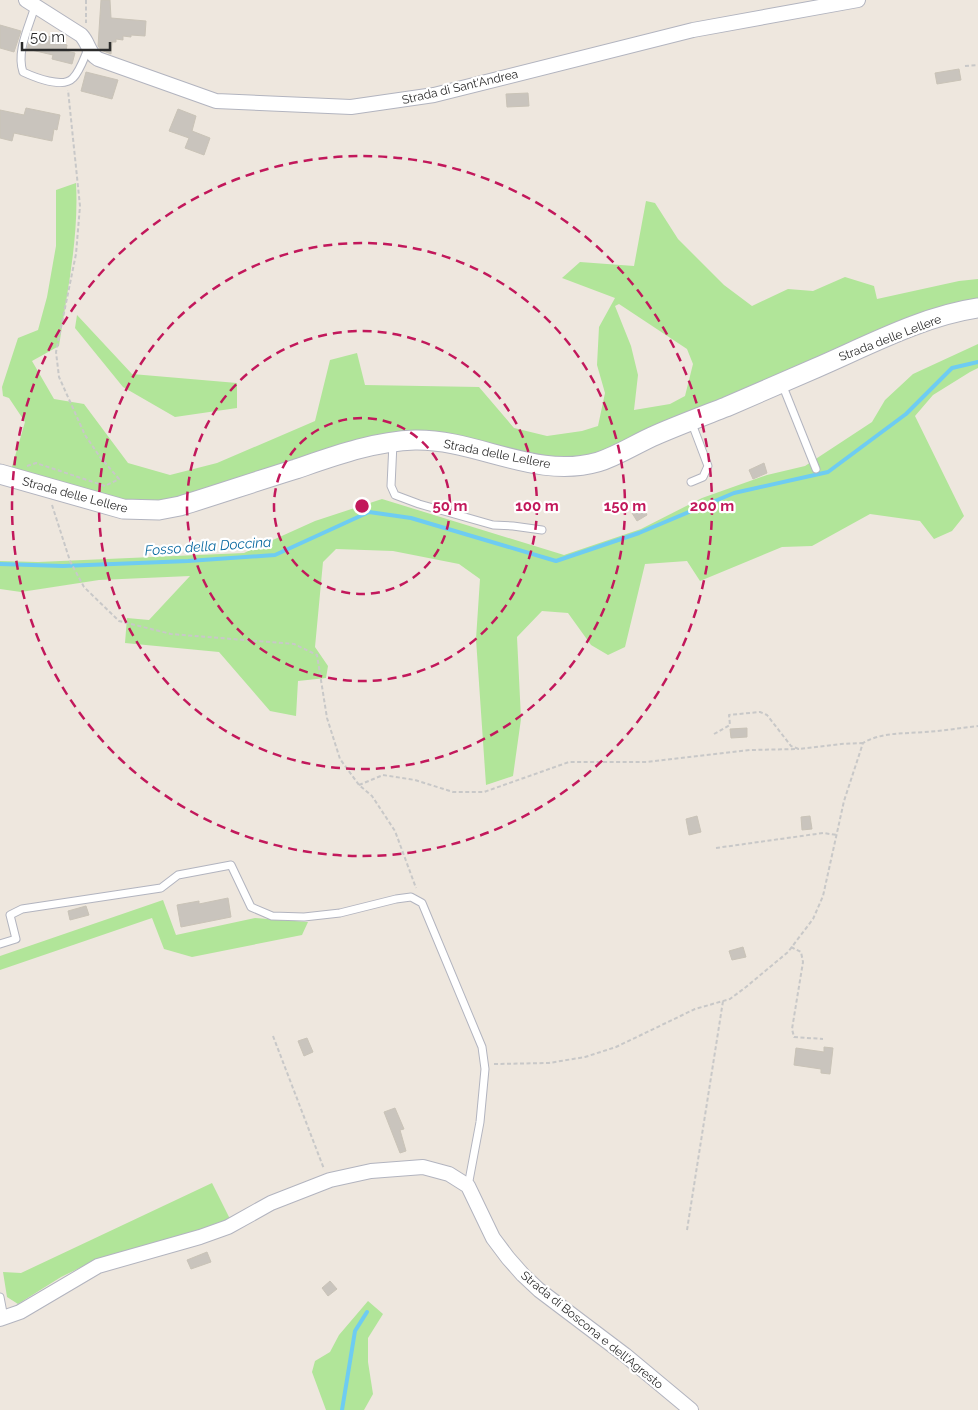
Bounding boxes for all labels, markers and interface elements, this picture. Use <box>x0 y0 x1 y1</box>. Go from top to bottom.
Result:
scale bar <box>22 20 110 52</box>
text: 50 m <box>30 28 65 46</box>
street label: Strada di Sant'Andrea <box>401 67 519 107</box>
street label: Strada delle Lellere <box>837 312 943 364</box>
street label: Strada delle Lellere <box>442 437 552 471</box>
street label: Strada delle Lellere <box>21 474 129 516</box>
centre of rings <box>353 497 371 515</box>
text: 50 m <box>432 497 468 515</box>
text: 100 m <box>515 497 559 515</box>
text: 150 m <box>604 497 646 515</box>
text: 200 m <box>690 497 734 515</box>
water label: Fosso della Doccina <box>144 534 272 558</box>
street label: Strada di Boscona e dell'Agresto <box>518 1268 666 1392</box>

